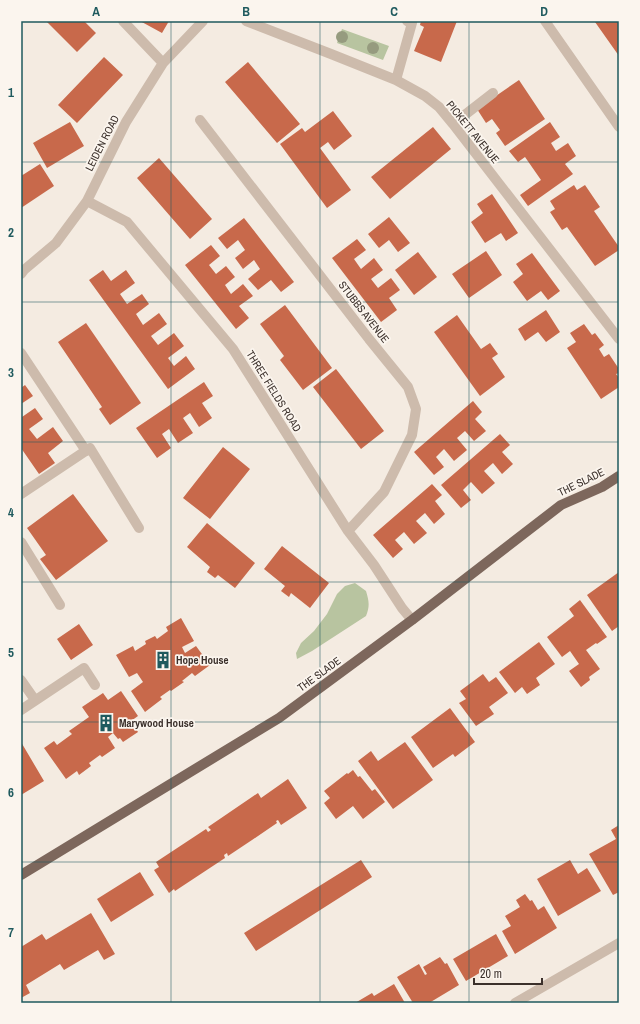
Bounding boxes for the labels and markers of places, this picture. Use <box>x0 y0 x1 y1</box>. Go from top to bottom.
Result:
building icon: Hope House <box>153 650 173 670</box>
place label: Hope House <box>176 653 229 667</box>
building icon: Marywood House <box>96 713 116 733</box>
place label: Marywood House <box>119 716 194 730</box>

